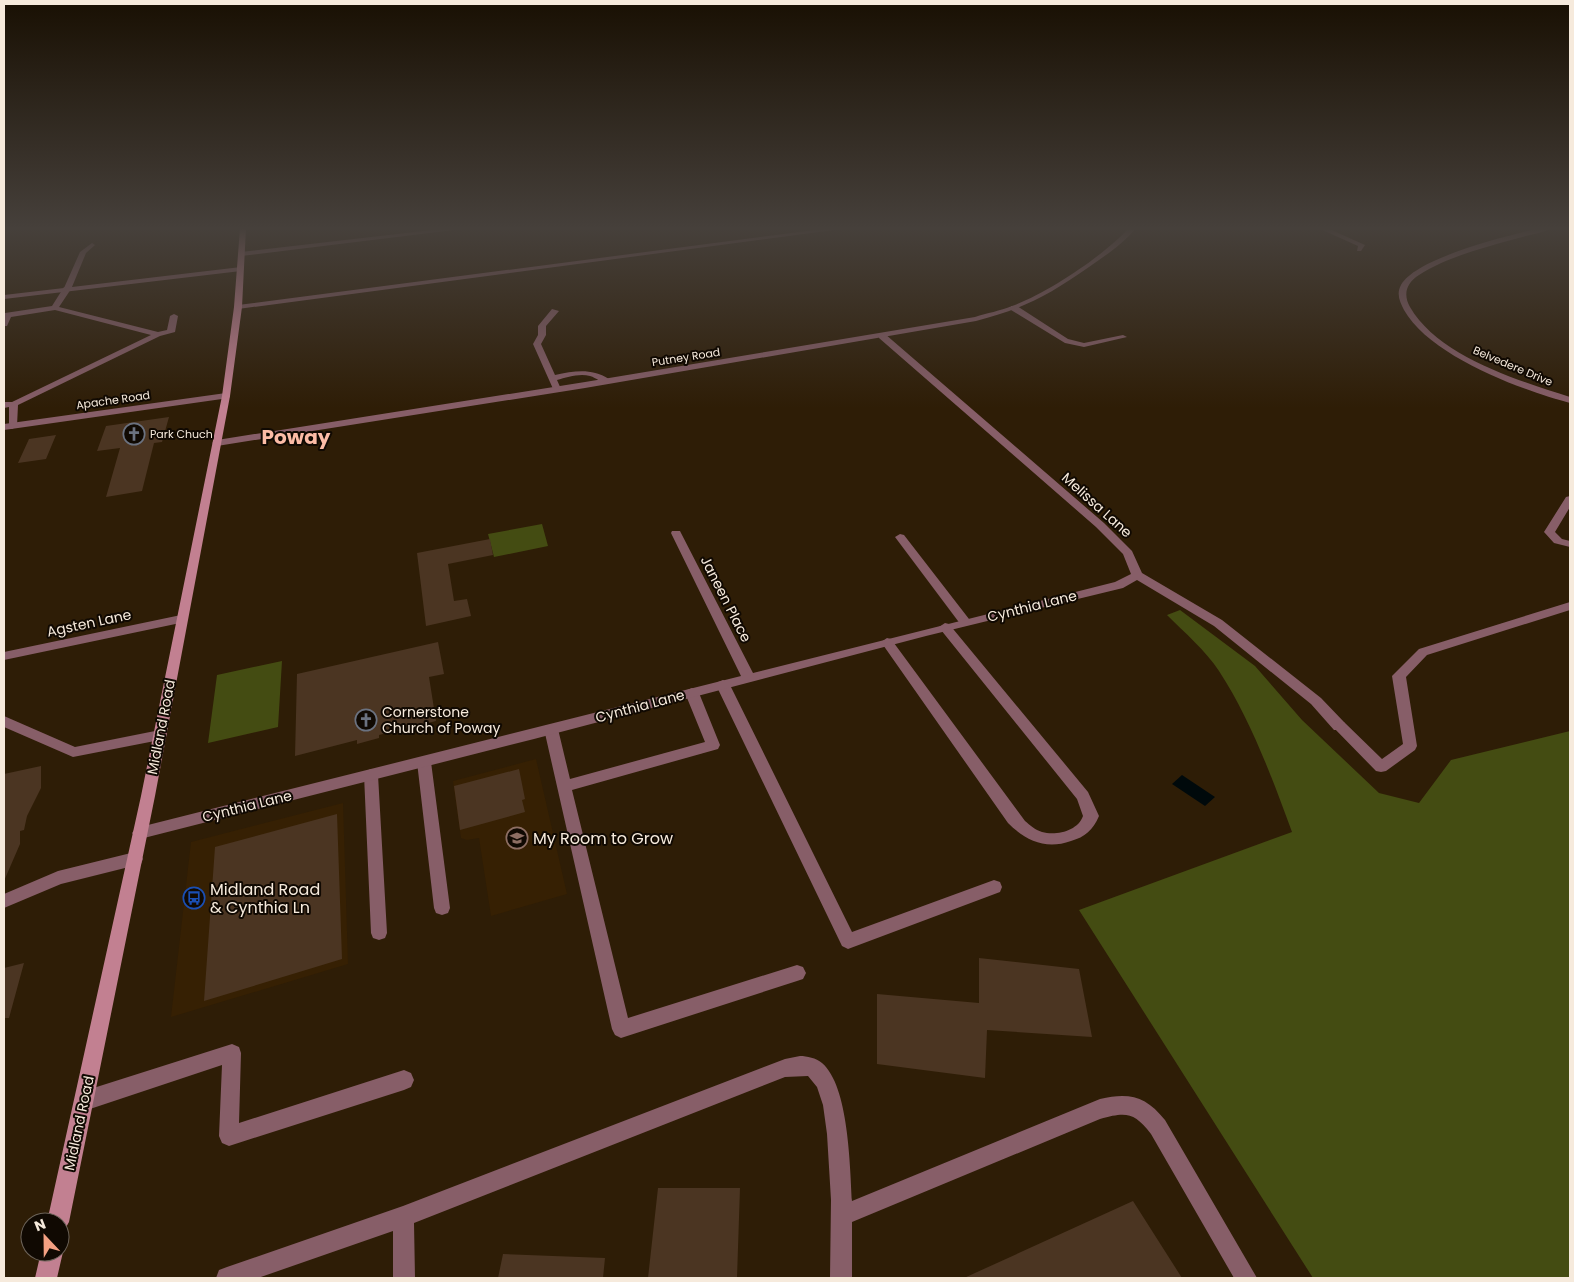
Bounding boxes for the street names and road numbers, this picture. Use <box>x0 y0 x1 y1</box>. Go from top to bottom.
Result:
street label: Belvedere Drive <box>1471 342 1555 390</box>
street label: Putney Road <box>651 344 721 370</box>
street label: Apache Road <box>75 387 151 413</box>
street label: Melissa Lane <box>1057 468 1137 542</box>
street label: Janeen Place <box>696 553 756 646</box>
street label: Cynthia Lane <box>985 585 1079 627</box>
street label: Agsten Lane <box>45 604 133 642</box>
street label: Midland Road <box>142 678 180 776</box>
street label: Cynthia Lane <box>593 684 687 728</box>
street label: Cynthia Lane <box>200 785 294 827</box>
street label: Midland Road <box>59 1074 99 1172</box>

